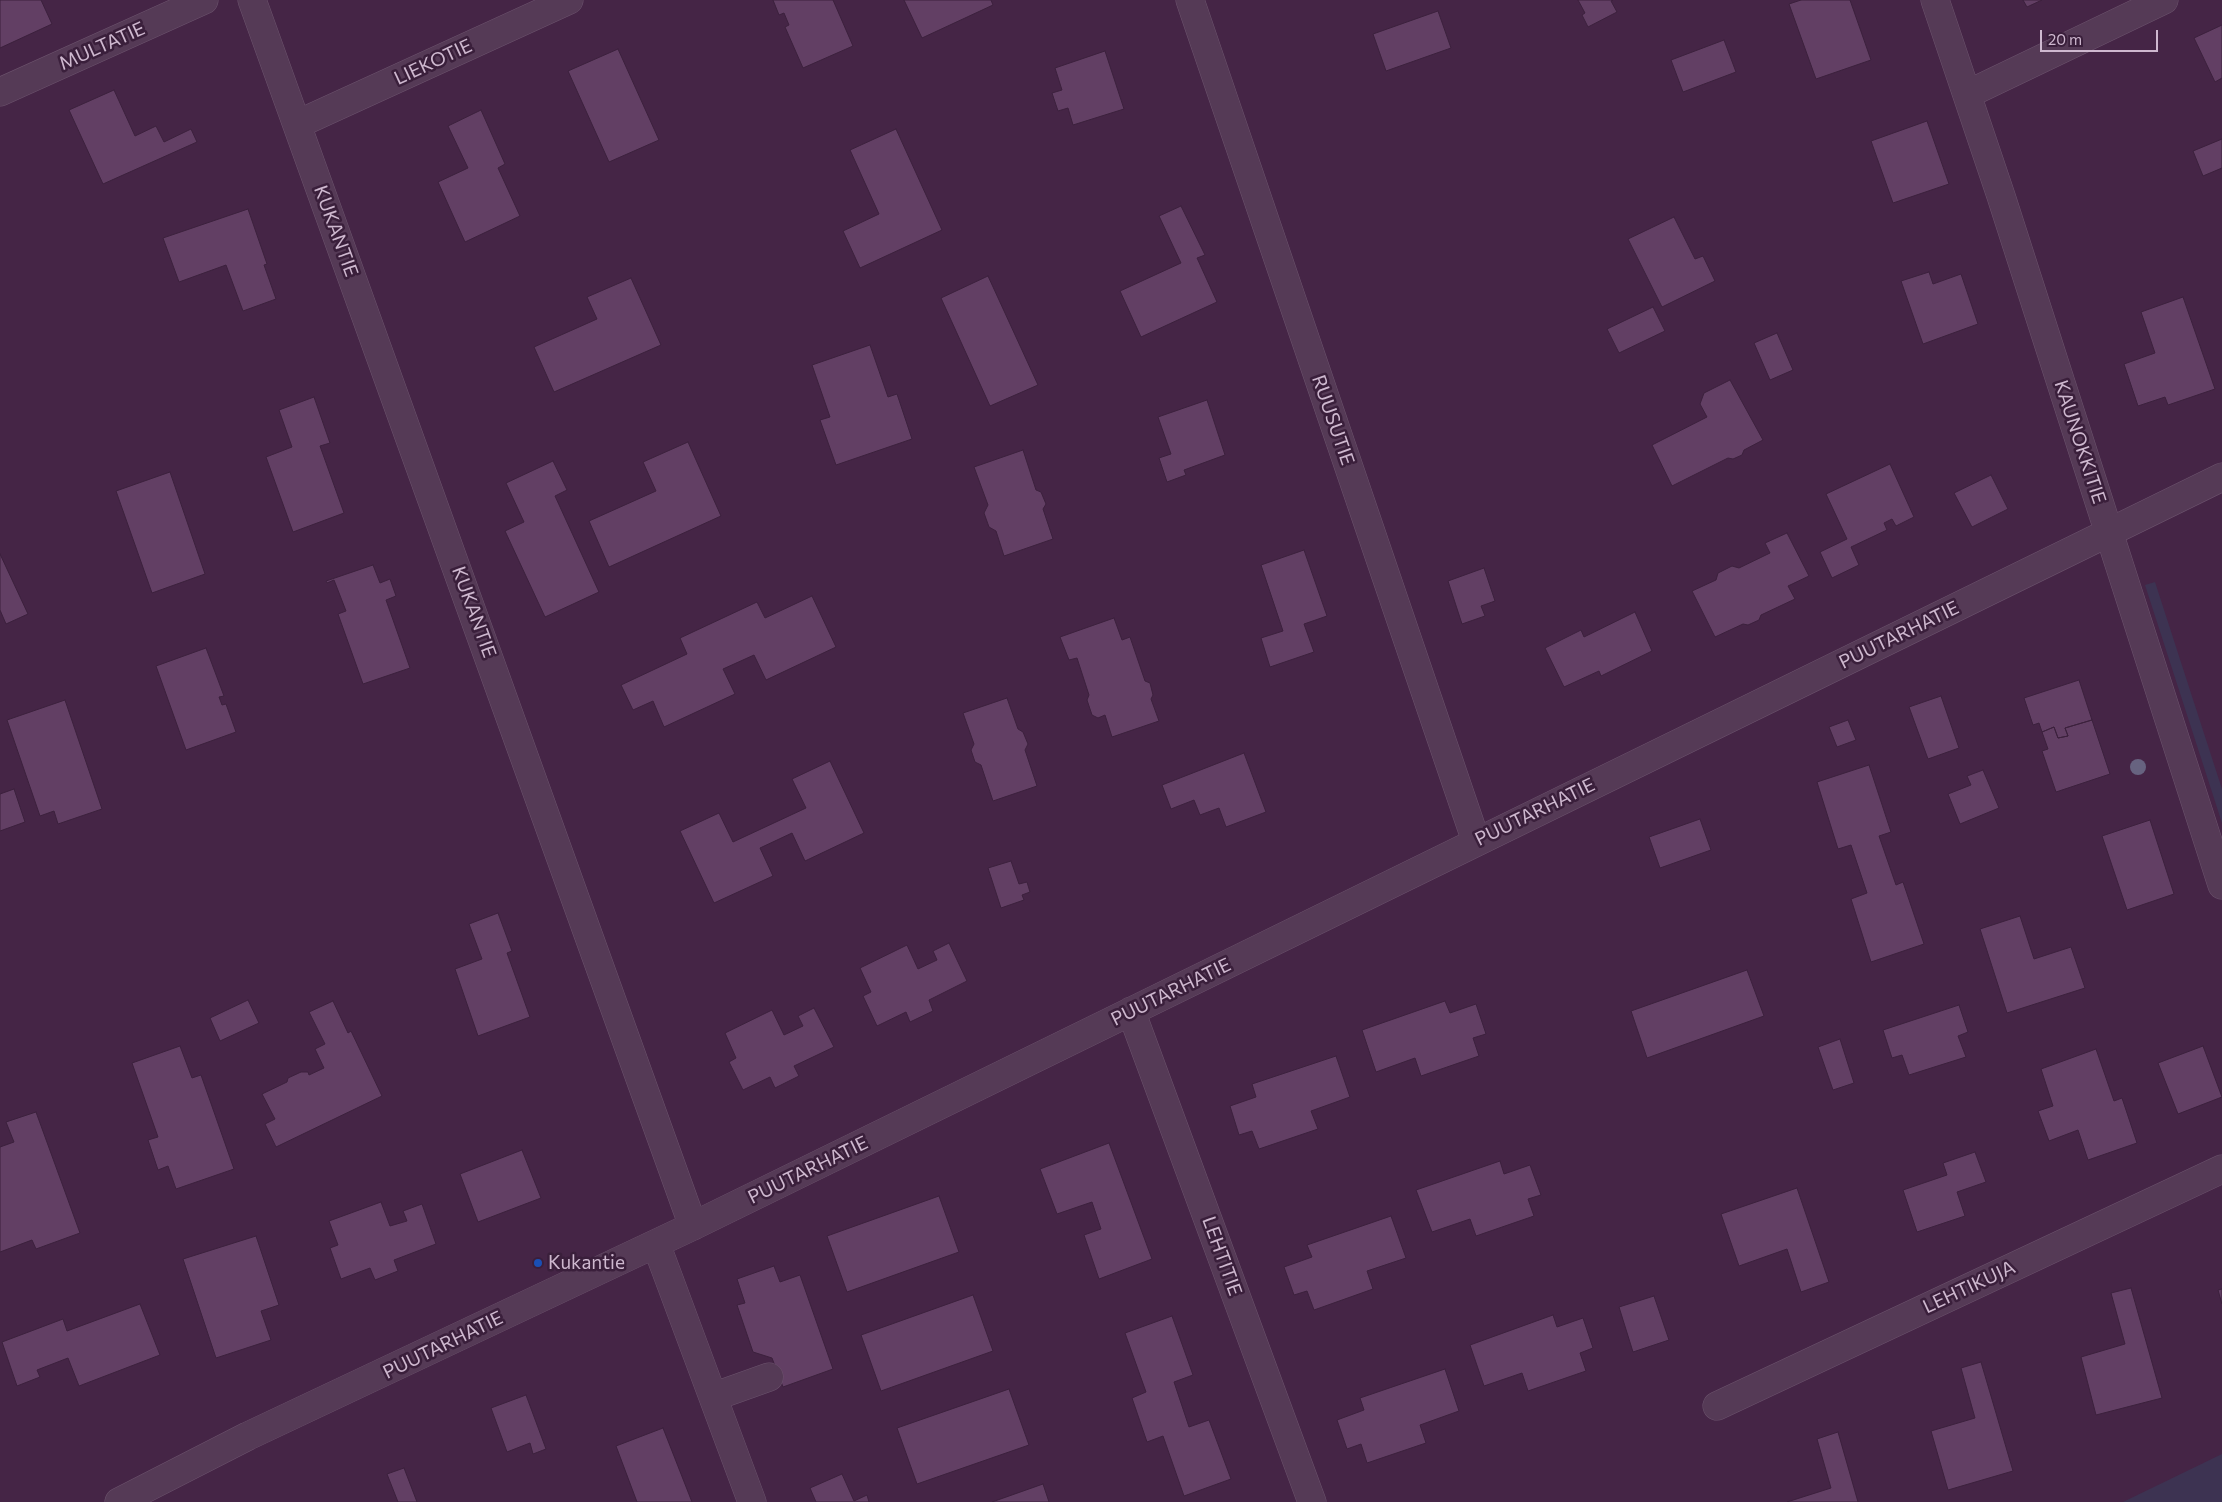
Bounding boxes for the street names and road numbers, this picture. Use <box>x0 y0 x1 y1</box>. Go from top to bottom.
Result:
street label: MULTATIE <box>56 17 148 75</box>
street label: LIEKOTIE <box>390 34 476 90</box>
street label: KUKANTIE <box>309 182 363 280</box>
street label: RUUSUTIE <box>1307 372 1359 468</box>
street label: KAUNOKKITIE <box>2049 377 2111 507</box>
street label: KUKANTIE <box>447 563 501 661</box>
street label: PUUTARHATIE <box>1835 596 1963 674</box>
street label: PUUTARHATIE <box>1471 773 1599 851</box>
street label: PUUTARHATIE <box>1107 953 1235 1031</box>
street label: PUUTARHATIE <box>744 1131 872 1209</box>
street label: LEHTITIE <box>1197 1213 1247 1299</box>
street label: LEHTIKUJA <box>1919 1256 2019 1318</box>
street label: PUUTARHATIE <box>379 1306 507 1384</box>

